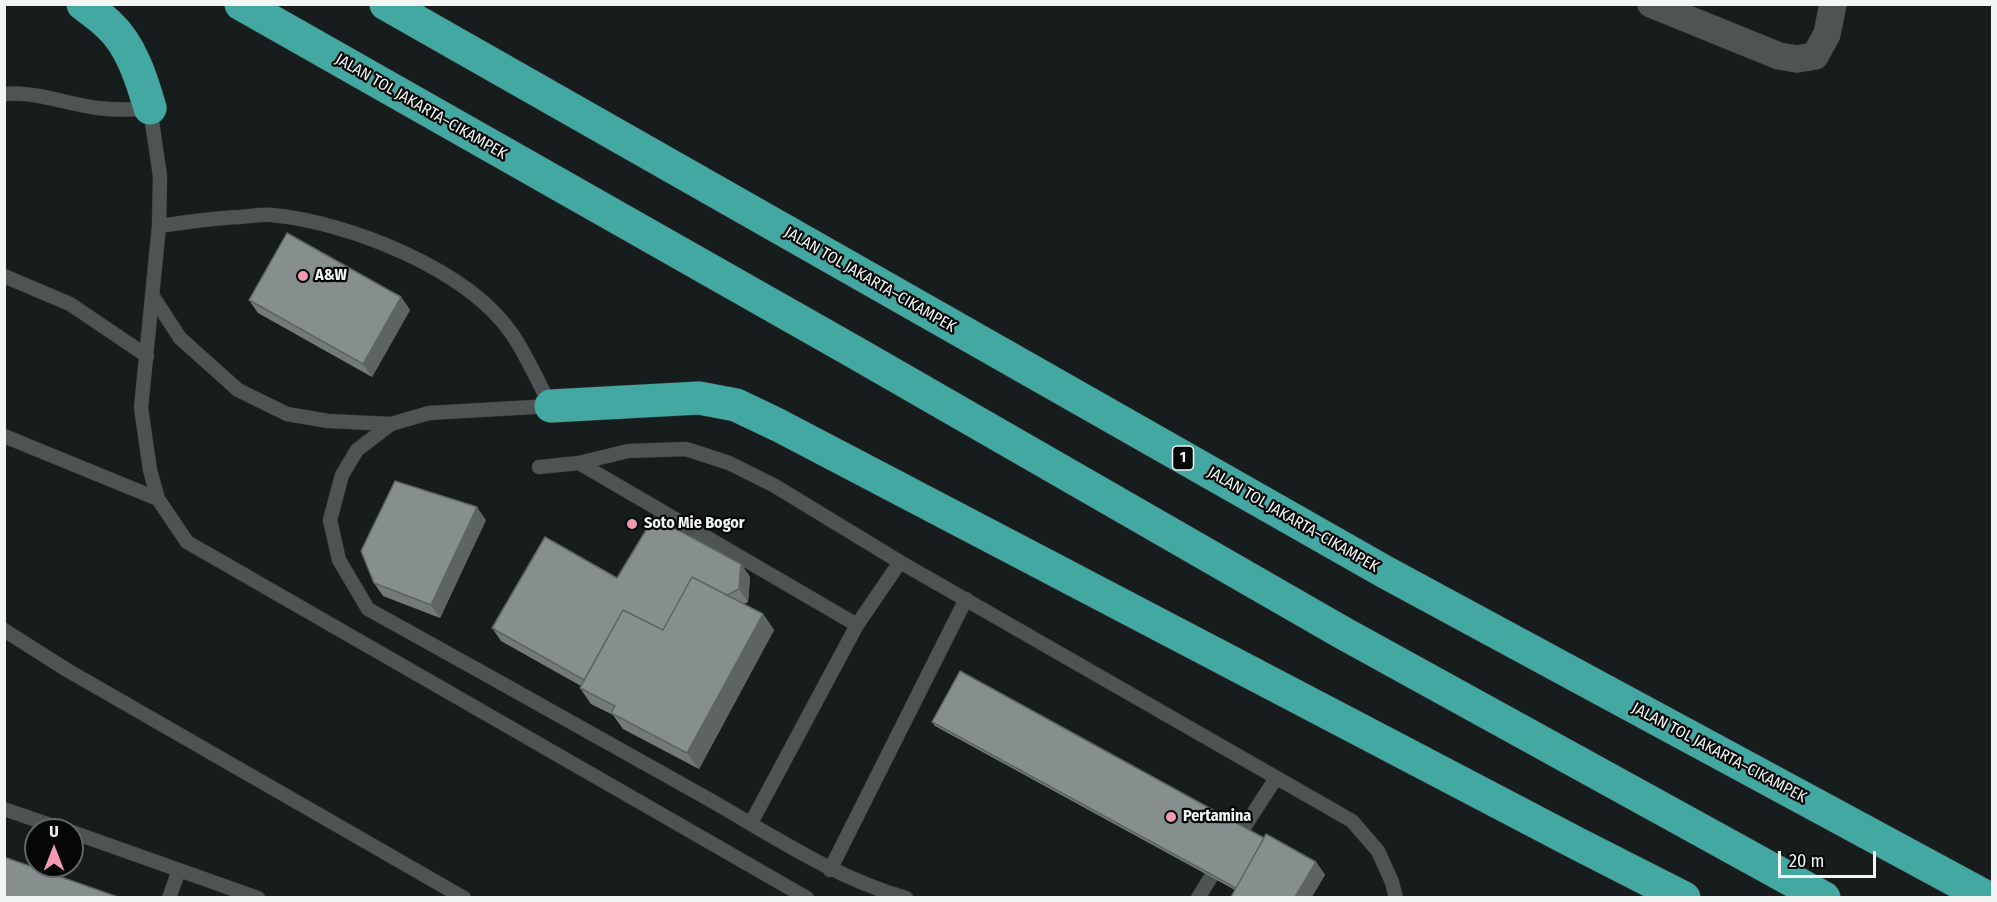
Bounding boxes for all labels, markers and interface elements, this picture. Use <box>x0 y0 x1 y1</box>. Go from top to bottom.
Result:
street label: JALAN TOL JAKARTA–CIKAMPEK <box>332 50 510 164</box>
street label: JALAN TOL JAKARTA–CIKAMPEK <box>781 223 959 337</box>
place label: A&W <box>315 266 347 286</box>
marker: A&W <box>296 269 310 283</box>
road number: 1 <box>1172 446 1194 470</box>
street label: JALAN TOL JAKARTA–CIKAMPEK <box>1204 463 1382 577</box>
place label: Soto Mie Bogor <box>644 514 745 534</box>
marker: Soto Mie Bogor <box>625 517 639 531</box>
street label: JALAN TOL JAKARTA–CIKAMPEK <box>1628 699 1810 807</box>
place label: Pertamina <box>1183 807 1251 827</box>
marker: Pertamina <box>1164 810 1178 824</box>
north arrow <box>24 818 84 878</box>
text: U <box>49 822 59 841</box>
scale bar <box>1781 839 1878 877</box>
text: 20 m <box>1789 850 1824 872</box>

